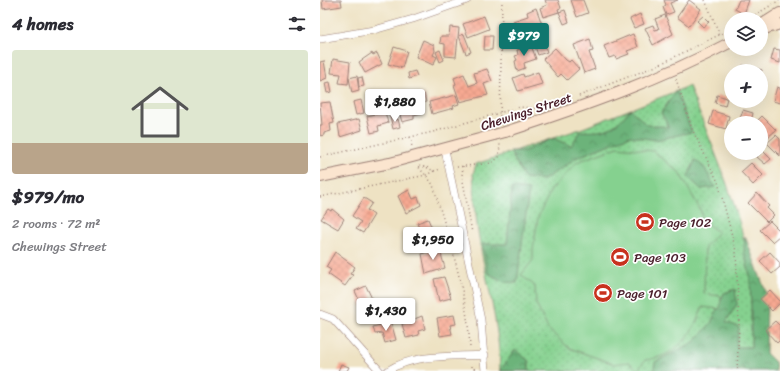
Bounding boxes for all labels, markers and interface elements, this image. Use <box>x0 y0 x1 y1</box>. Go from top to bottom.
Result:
text: 4 homes <box>12 9 73 39</box>
map controls <box>724 12 768 160</box>
button: layers <box>724 12 768 56</box>
icon: filters <box>286 13 308 35</box>
pin: $979 <box>500 23 548 57</box>
text: $979 <box>508 24 540 47</box>
button: + <box>724 64 768 108</box>
icon: home <box>124 76 196 148</box>
street label: Chewings Street <box>477 86 575 137</box>
pin: $1,880 <box>362 89 428 123</box>
text: $1,880 <box>374 90 416 113</box>
button: − <box>724 116 768 160</box>
text: $979/mo <box>12 182 84 212</box>
sports icon: Page 102 <box>634 211 656 233</box>
place label: Page 102 <box>659 211 712 234</box>
text: 2 rooms · 72 m² <box>12 212 100 235</box>
pin: $1,950 <box>400 227 466 261</box>
text: $1,950 <box>412 228 454 251</box>
text: Chewings Street <box>12 235 107 258</box>
sports icon: Page 103 <box>609 246 631 268</box>
place label: Page 103 <box>634 246 686 269</box>
sports icon: Page 101 <box>592 282 614 304</box>
place label: Page 101 <box>617 282 668 305</box>
pin: $1,430 <box>353 298 419 332</box>
text: $1,430 <box>365 299 407 322</box>

